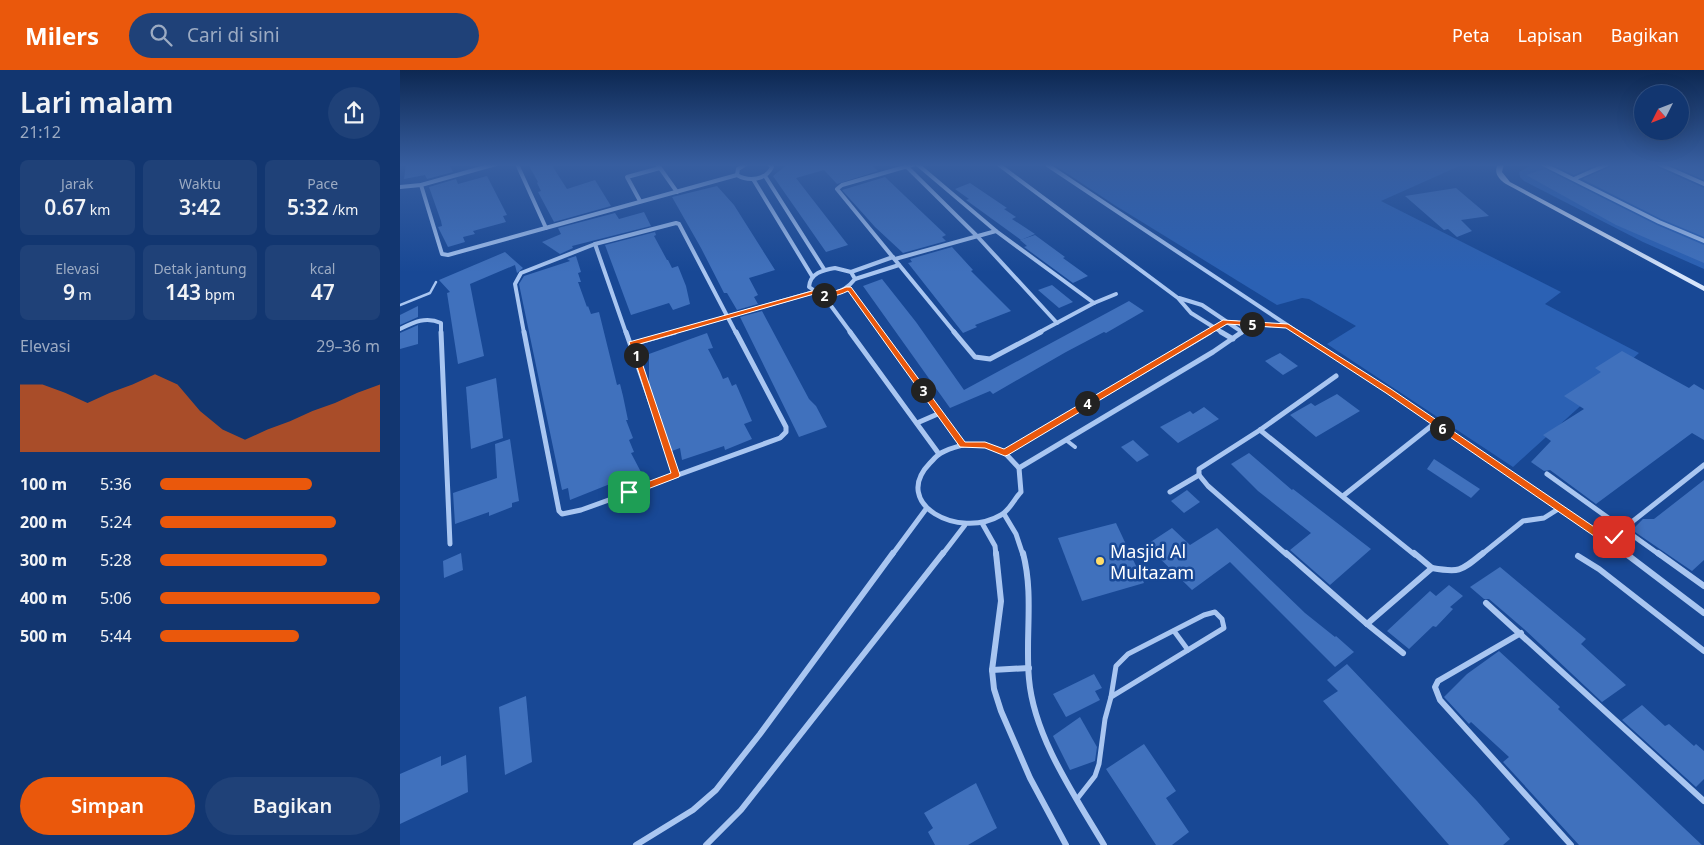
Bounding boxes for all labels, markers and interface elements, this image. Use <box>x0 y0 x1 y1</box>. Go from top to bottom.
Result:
search box <box>129 13 479 58</box>
text: Milers <box>25 19 99 52</box>
icon: search <box>147 21 175 49</box>
text: Cari di sini <box>187 22 280 48</box>
text: Peta <box>1452 23 1490 47</box>
text: Lapisan <box>1518 23 1583 47</box>
text: Bagikan <box>1611 23 1679 47</box>
text: Lari malam <box>20 83 173 121</box>
north arrow <box>1634 85 1689 140</box>
map controls <box>1634 85 1689 140</box>
button: share <box>328 87 380 139</box>
text: 21:12 <box>20 121 61 143</box>
text: Jarak <box>61 174 94 193</box>
text: Waktu <box>179 174 221 193</box>
text: Pace <box>307 174 338 193</box>
text: 0.67 <box>44 193 86 221</box>
text: 3:42 <box>179 193 221 221</box>
text: 5:32 <box>287 193 329 221</box>
text: km <box>86 200 110 219</box>
text: /km <box>329 200 358 219</box>
text: Elevasi <box>55 259 99 278</box>
text: Detak jantung <box>153 259 247 278</box>
text: kcal <box>310 259 335 278</box>
text: 9 <box>63 278 75 306</box>
text: 143 <box>165 278 201 306</box>
text: 47 <box>311 278 335 306</box>
pin: 2 <box>812 282 836 308</box>
text: m <box>75 285 92 304</box>
text: bpm <box>201 285 235 304</box>
text: 2 <box>820 286 829 305</box>
pin: 5 <box>1240 312 1264 336</box>
text: 5 <box>1248 315 1257 334</box>
text: Elevasi <box>20 335 71 357</box>
text: 29–36 m <box>316 335 380 357</box>
pin: 1 <box>624 342 648 368</box>
text: 1 <box>632 346 641 365</box>
pin: 3 <box>910 378 936 402</box>
text: 3 <box>919 381 928 400</box>
pin: 4 <box>1074 390 1100 416</box>
text: 4 <box>1083 394 1092 413</box>
pin: 6 <box>1430 416 1454 440</box>
text: 6 <box>1438 419 1447 438</box>
pin <box>608 471 650 513</box>
text: 100 m <box>20 473 67 495</box>
text: 5:36 <box>100 473 132 495</box>
icon: arrive <box>615 478 643 506</box>
text: 200 m <box>20 511 67 533</box>
text: 5:24 <box>100 511 132 533</box>
pin <box>1593 516 1635 558</box>
icon: check <box>1600 523 1628 551</box>
place label: Masjid Al Multazam <box>1110 539 1194 584</box>
text: 300 m <box>20 549 67 571</box>
text: 5:28 <box>100 549 132 571</box>
marker: Masjid Al Multazam <box>1094 555 1106 567</box>
text: 400 m <box>20 587 67 609</box>
text: 5:06 <box>100 587 132 609</box>
text: 500 m <box>20 625 67 647</box>
text: 5:44 <box>100 625 132 647</box>
button: Simpan <box>20 777 195 835</box>
button: Bagikan <box>205 777 380 835</box>

